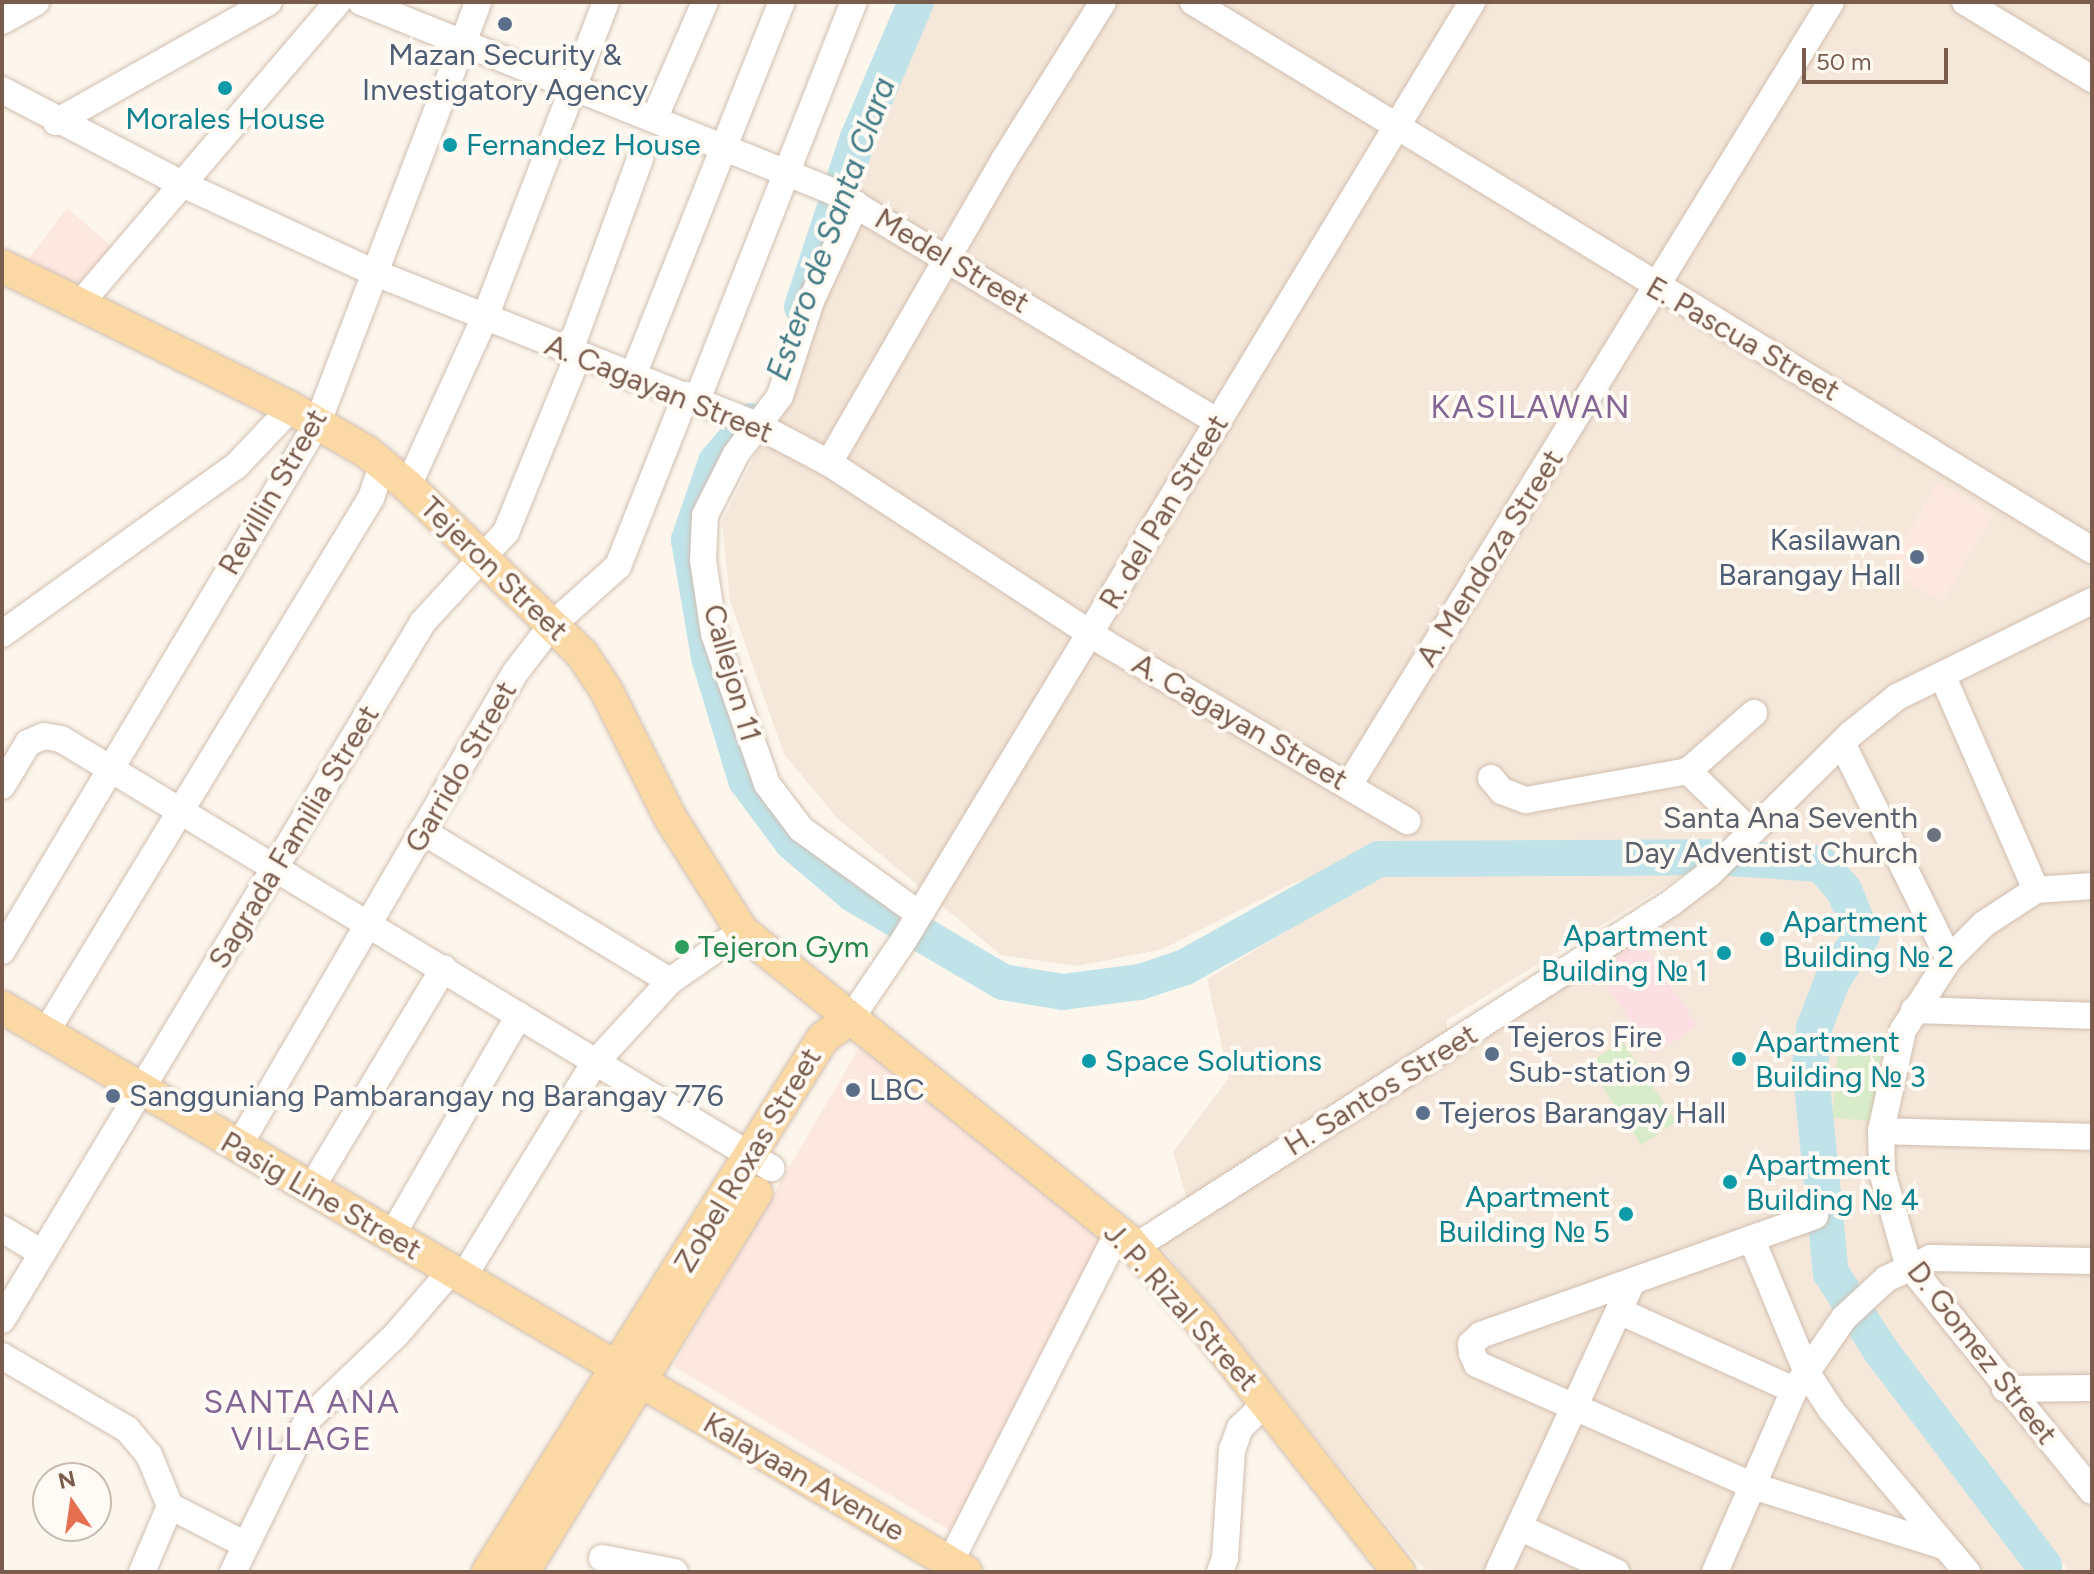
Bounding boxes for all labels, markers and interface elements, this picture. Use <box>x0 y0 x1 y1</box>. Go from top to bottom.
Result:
marker: Mazan Security & Investigatory Agency <box>496 15 514 33</box>
scale bar <box>1806 32 1952 82</box>
place label: Mazan Security & Investigatory Agency <box>362 37 648 108</box>
text: 50 m <box>1816 47 1872 76</box>
water label: Estero de Santa Clara <box>758 72 904 386</box>
marker: Morales House <box>216 79 234 97</box>
place label: Morales House <box>125 101 325 137</box>
place label: Fernandez House <box>466 127 701 163</box>
marker: Fernandez House <box>441 136 459 154</box>
street label: Medel Street <box>868 201 1036 321</box>
street label: E. Pascua Street <box>1640 269 1846 409</box>
street label: A. Cagayan Street <box>540 327 778 451</box>
district label: KASILAWAN <box>1431 388 1631 426</box>
street label: Revillin Street <box>211 403 335 581</box>
street label: R. del Pan Street <box>1092 408 1236 616</box>
street label: A. Mendoza Street <box>1409 443 1571 673</box>
street label: Tejeron Street <box>413 490 575 648</box>
place label: Kasilawan Barangay Hall <box>1718 522 1901 592</box>
marker: Kasilawan Barangay Hall <box>1908 548 1926 566</box>
street label: Callejon 11 <box>695 600 769 746</box>
street label: A. Cagayan Street <box>1126 646 1354 798</box>
street label: Garrido Street <box>397 675 525 859</box>
street label: Sagrada Familia Street <box>201 699 387 975</box>
place label: Santa Ana Seventh Day Adventist Church <box>1624 800 1918 870</box>
marker: Santa Ana Seventh Day Adventist Church <box>1925 826 1943 844</box>
place label: Apartment Building № 2 <box>1783 904 1954 974</box>
place label: Apartment Building № 1 <box>1541 918 1708 988</box>
place label: Tejeron Gym <box>698 929 869 965</box>
marker: Apartment Building № 2 <box>1758 930 1776 948</box>
marker: Tejeron Gym <box>673 938 691 956</box>
marker: Apartment Building № 1 <box>1715 944 1733 962</box>
street label: H. Santos Street <box>1278 1016 1484 1164</box>
place label: Tejeros Fire Sub-station 9 <box>1508 1019 1691 1090</box>
place label: Apartment Building № 3 <box>1755 1024 1926 1094</box>
street label: Zobel Roxas Street <box>667 1041 829 1279</box>
place label: Space Solutions <box>1105 1043 1322 1079</box>
marker: Tejeros Fire Sub-station 9 <box>1483 1045 1501 1063</box>
marker: Apartment Building № 3 <box>1730 1050 1748 1068</box>
marker: Space Solutions <box>1080 1052 1098 1070</box>
place label: LBC <box>869 1072 925 1108</box>
place label: Sangguniang Pambarangay ng Barangay 776 <box>129 1078 724 1114</box>
marker: LBC <box>844 1081 862 1099</box>
marker: Sangguniang Pambarangay ng Barangay 776 <box>104 1087 122 1105</box>
place label: Tejeros Barangay Hall <box>1439 1095 1726 1131</box>
marker: Tejeros Barangay Hall <box>1414 1104 1432 1122</box>
street label: Pasig Line Street <box>214 1124 428 1268</box>
place label: Apartment Building № 4 <box>1746 1147 1919 1218</box>
marker: Apartment Building № 4 <box>1721 1173 1739 1191</box>
place label: Apartment Building № 5 <box>1438 1179 1610 1250</box>
marker: Apartment Building № 5 <box>1617 1205 1635 1223</box>
street label: J. P. Rizal Street <box>1096 1215 1266 1399</box>
street label: D. Gomez Street <box>1899 1254 2065 1452</box>
district label: SANTA ANA VILLAGE <box>203 1384 401 1459</box>
street label: Kalayaan Avenue <box>697 1405 911 1549</box>
north arrow <box>32 1462 112 1542</box>
text: N <box>56 1465 78 1495</box>

